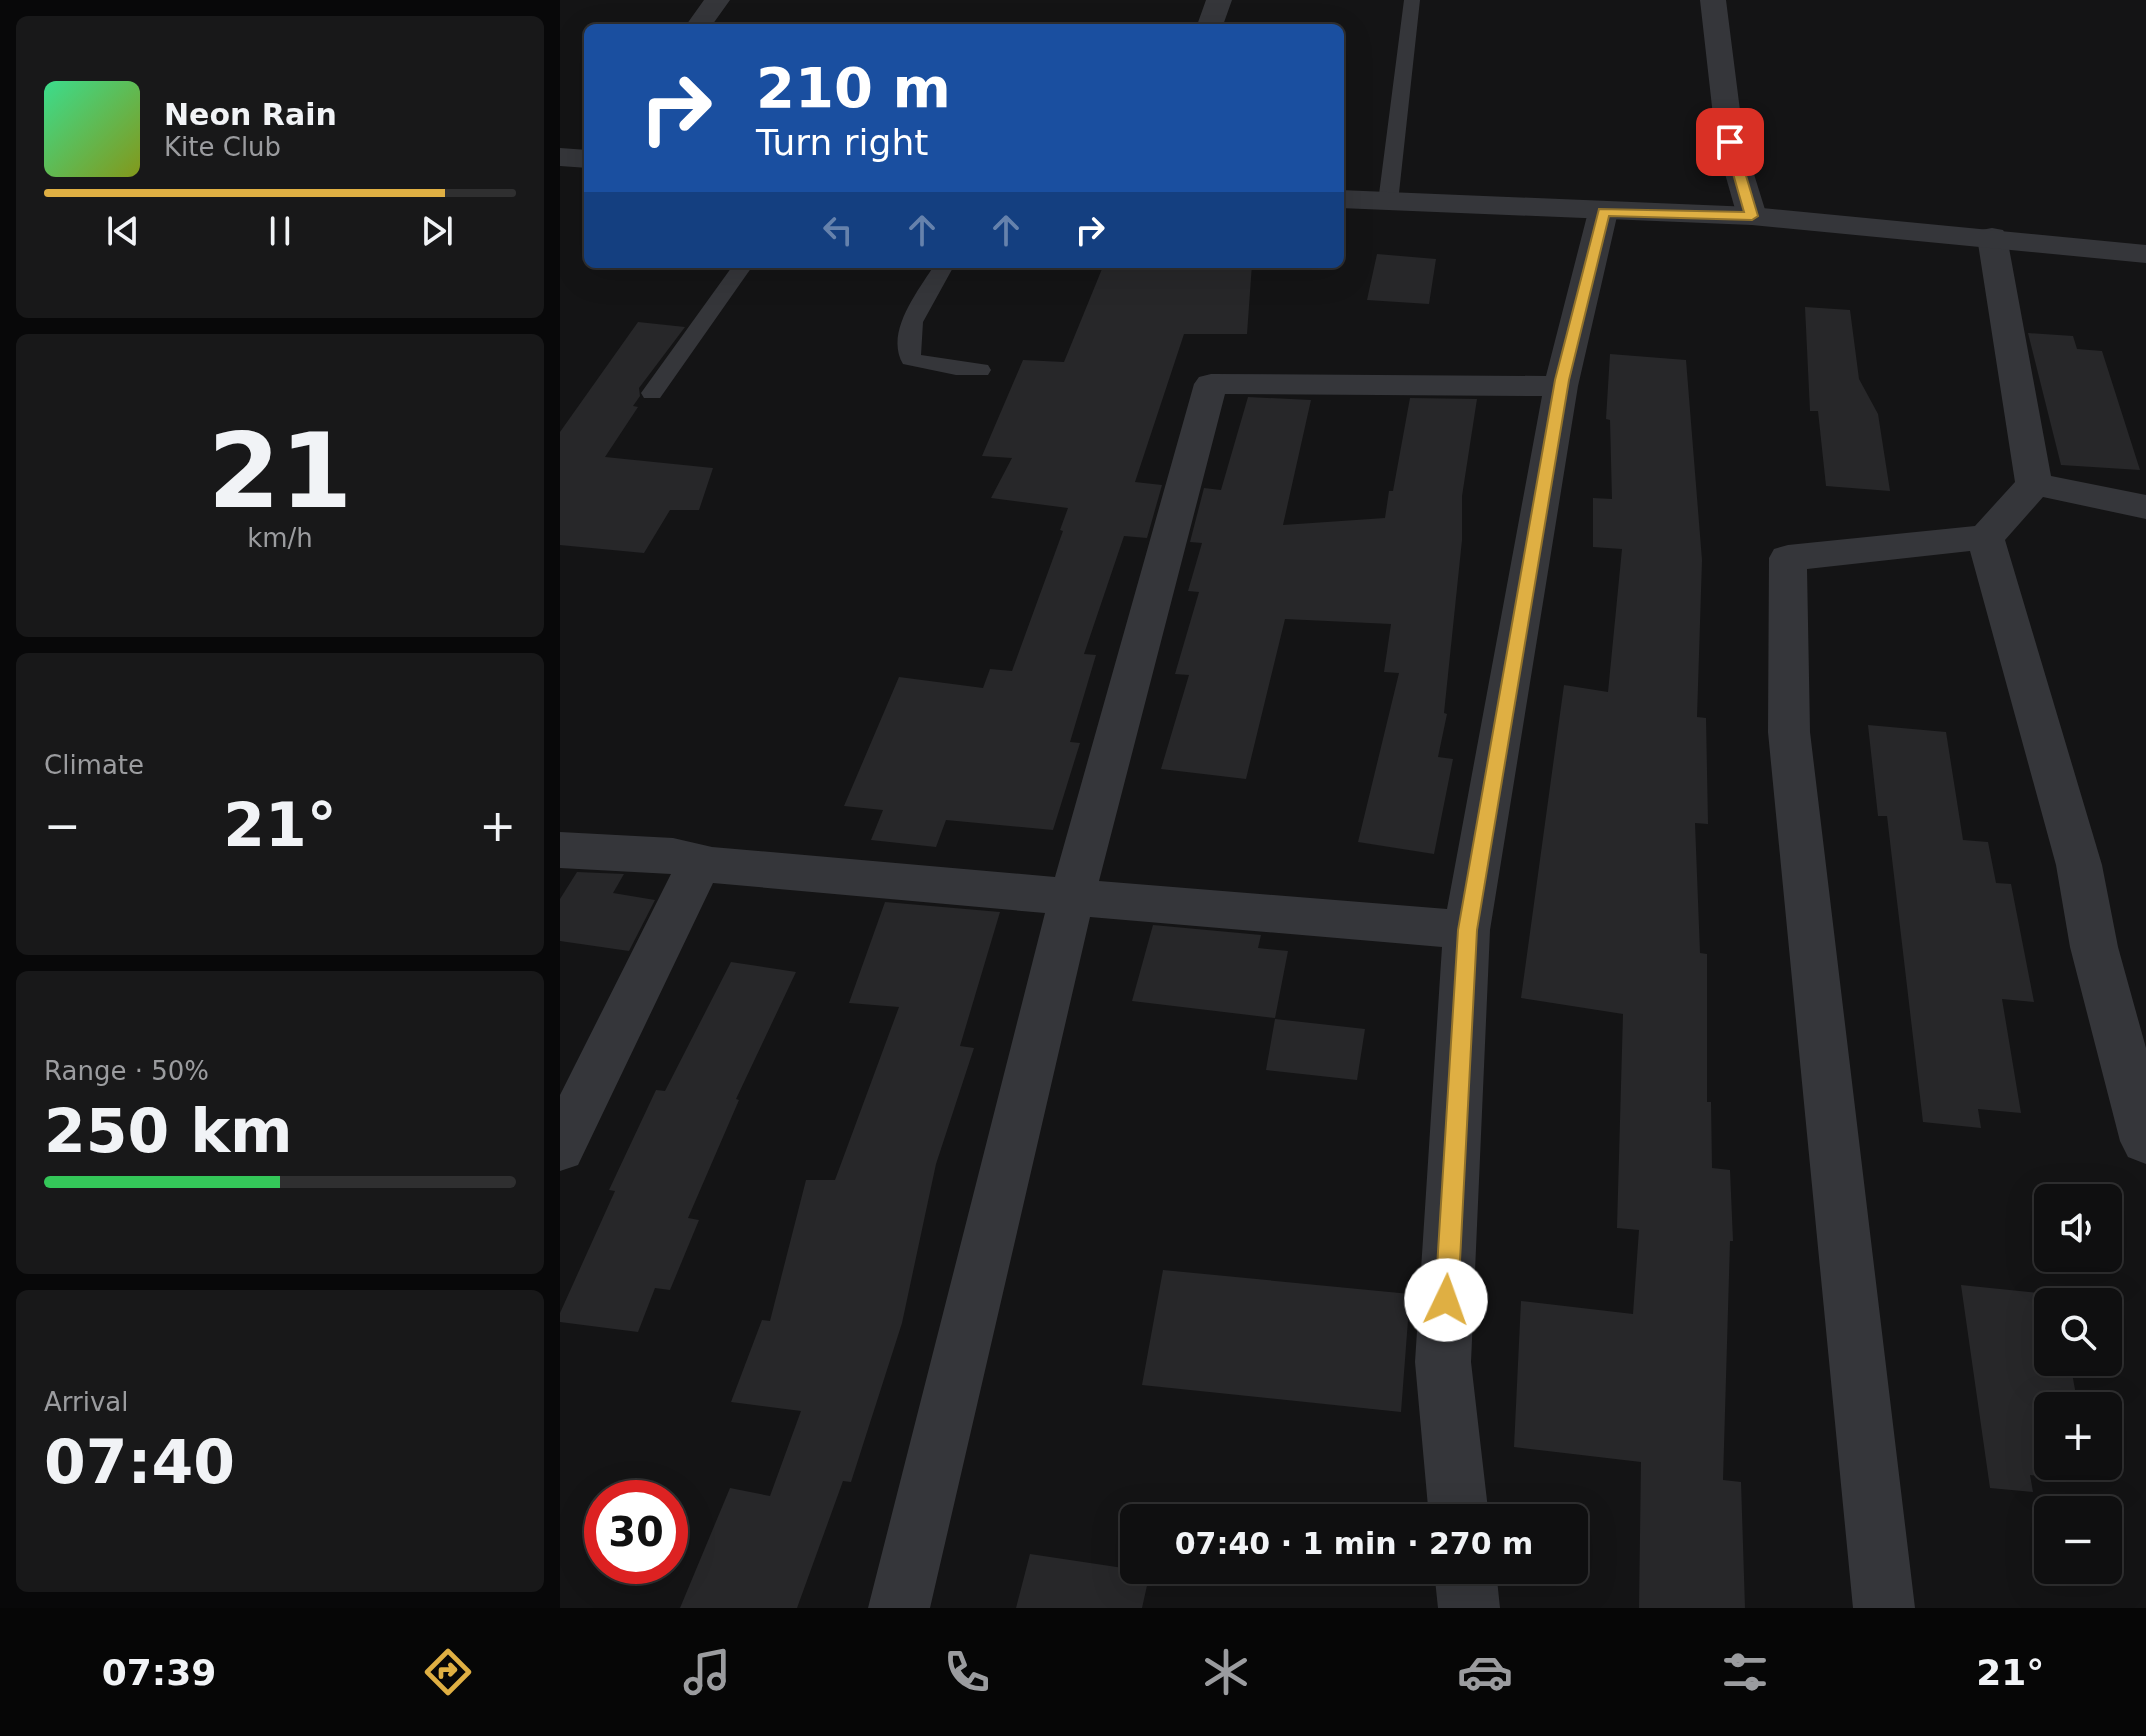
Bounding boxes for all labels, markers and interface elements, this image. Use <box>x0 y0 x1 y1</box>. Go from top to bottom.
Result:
text: 210 m <box>756 55 951 120</box>
icon: right <box>624 56 728 160</box>
text: Neon Rain <box>164 97 337 132</box>
pin <box>1696 108 1764 176</box>
icon: arrive <box>1708 120 1752 164</box>
text: Turn right <box>756 122 928 163</box>
text: Kite Club <box>164 132 281 162</box>
icon: left <box>816 208 860 252</box>
icon: ahead <box>900 208 944 252</box>
icon: ahead <box>984 208 1028 252</box>
icon: right <box>1068 208 1112 252</box>
icon: previous <box>101 209 145 253</box>
icon: pause <box>258 209 302 253</box>
icon: next <box>415 209 459 253</box>
text: 21 <box>208 410 352 532</box>
text: km/h <box>247 523 313 553</box>
text: Climate <box>44 750 144 780</box>
text: 21° <box>223 790 337 860</box>
text: − <box>44 800 81 851</box>
text: + <box>479 800 516 851</box>
text: Range · 50% <box>44 1056 209 1086</box>
text: 250 km <box>44 1096 293 1166</box>
map controls <box>2034 1184 2122 1584</box>
button: sound <box>2034 1184 2122 1272</box>
position arrow <box>1404 1258 1488 1342</box>
button: search <box>2034 1288 2122 1376</box>
text: Arrival <box>44 1387 128 1417</box>
button: + <box>2034 1392 2122 1480</box>
text: 07:40 <box>44 1427 235 1497</box>
speed limit sign: 30 <box>584 1480 688 1584</box>
button: − <box>2034 1496 2122 1584</box>
text: 07:40 · 1 min · 270 m <box>1175 1526 1533 1561</box>
icon: directions <box>420 1644 476 1700</box>
icon: music <box>679 1644 735 1700</box>
icon: phone <box>939 1644 995 1700</box>
icon: climate <box>1198 1644 1254 1700</box>
icon: car <box>1457 1644 1513 1700</box>
icon: filters <box>1717 1644 1773 1700</box>
text: 07:39 <box>102 1652 216 1693</box>
text: 21° <box>1976 1652 2044 1693</box>

